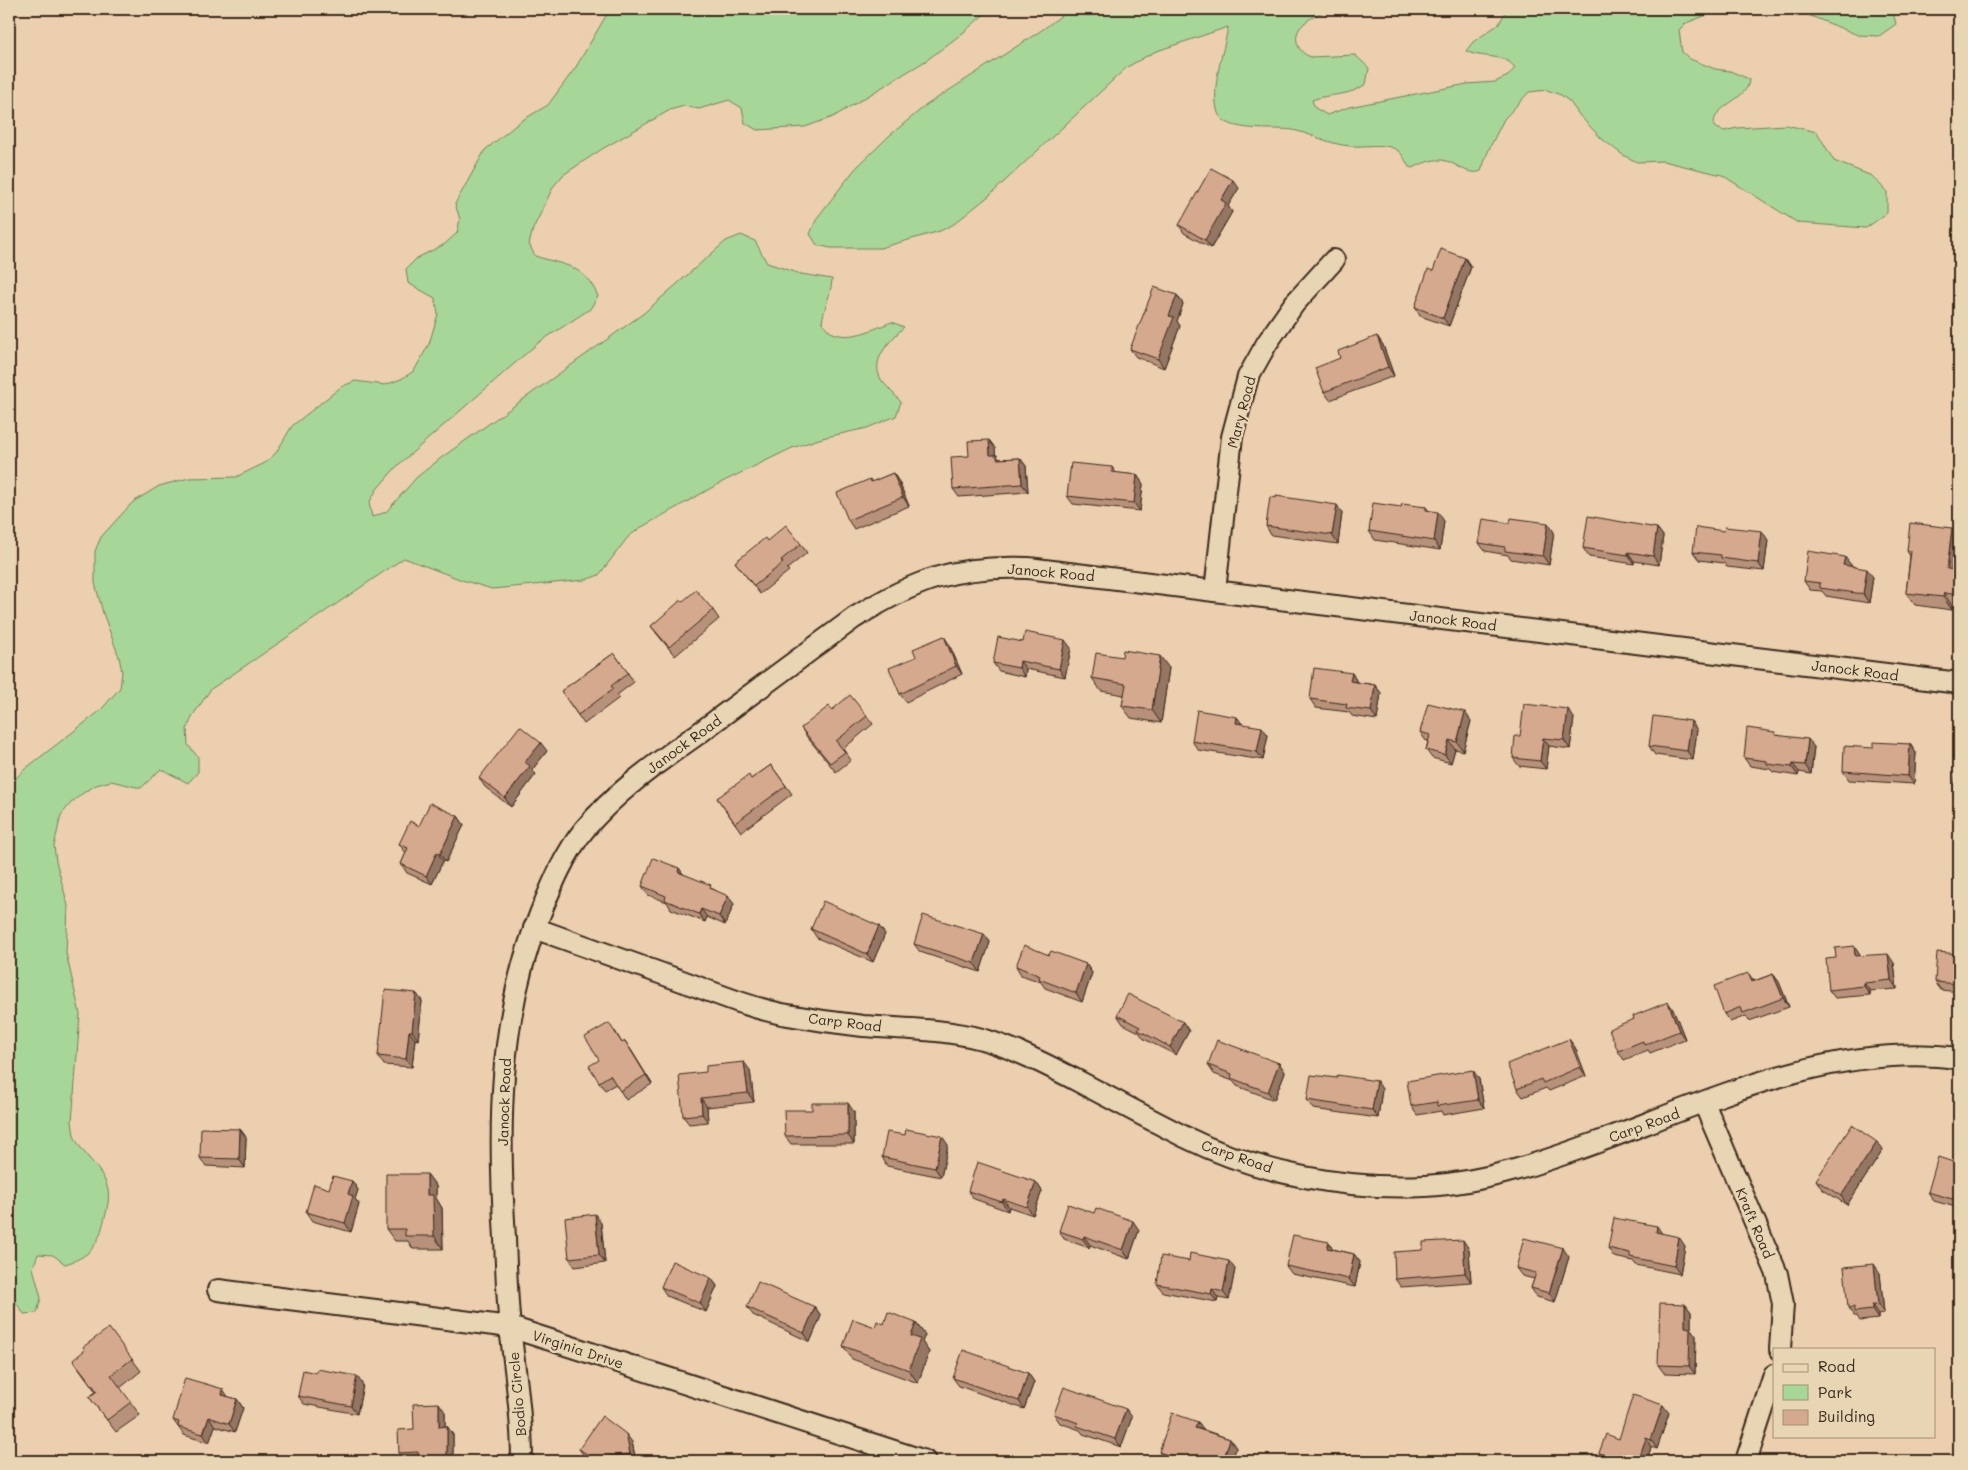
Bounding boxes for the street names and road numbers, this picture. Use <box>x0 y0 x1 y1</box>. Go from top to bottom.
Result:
street label: Mary Road <box>1222 374 1260 450</box>
street label: Janock Road <box>1007 559 1096 585</box>
street label: Janock Road <box>1408 605 1498 635</box>
street label: Janock Road <box>1810 655 1900 685</box>
street label: Janock Road <box>643 711 725 777</box>
street label: Carp Road <box>807 1008 883 1036</box>
street label: Janock Road <box>493 1058 515 1146</box>
street label: Carp Road <box>1606 1103 1682 1147</box>
street label: Carp Road <box>1199 1135 1275 1177</box>
street label: Kraft Road <box>1732 1185 1778 1261</box>
street label: Virginia Drive <box>530 1325 626 1373</box>
street label: Bodio Circle <box>504 1351 530 1437</box>

